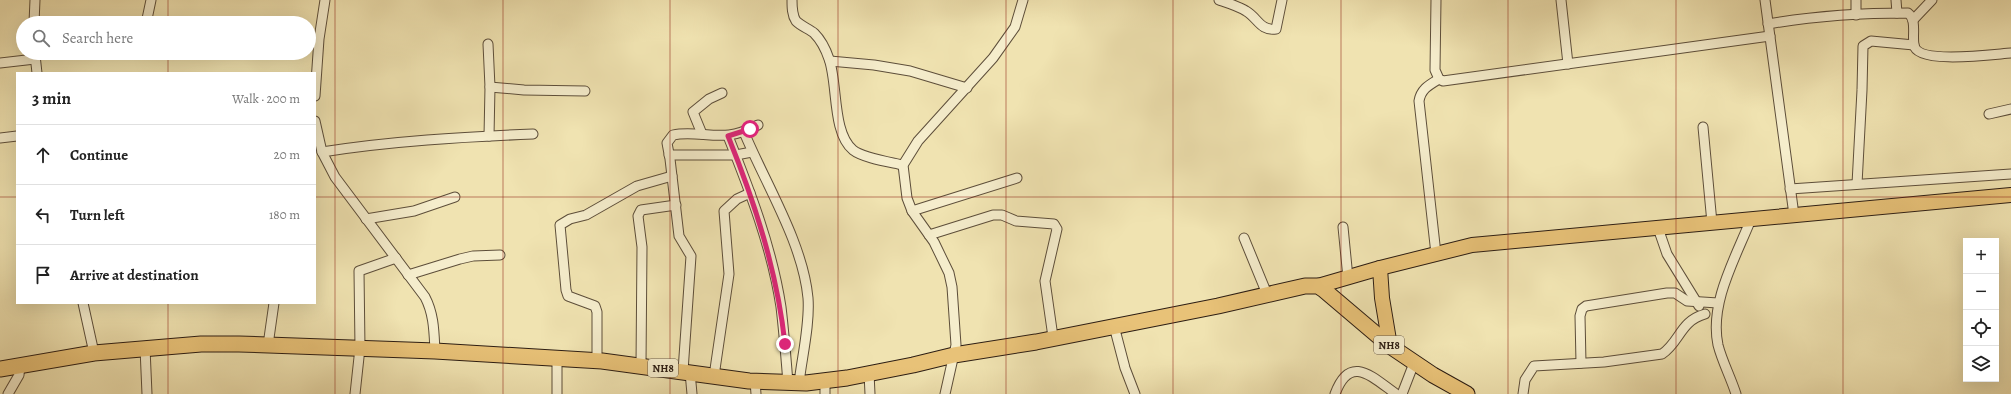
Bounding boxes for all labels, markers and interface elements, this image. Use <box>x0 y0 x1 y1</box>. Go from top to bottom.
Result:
search box <box>16 16 316 60</box>
icon: search <box>30 27 52 49</box>
text: Search here <box>62 28 133 48</box>
text: 3 min <box>32 87 71 110</box>
text: Walk · 200 m <box>232 90 300 107</box>
route start <box>741 120 759 138</box>
icon: ahead <box>32 144 54 166</box>
text: Continue <box>70 145 128 165</box>
text: 20 m <box>274 146 300 163</box>
icon: left <box>32 204 54 226</box>
text: Turn left <box>70 205 125 225</box>
text: 180 m <box>269 206 300 223</box>
map controls <box>1963 238 1999 382</box>
button: + <box>1963 238 1999 274</box>
icon: arrive <box>32 264 54 286</box>
text: Arrive at destination <box>70 265 199 285</box>
button: − <box>1963 274 1999 310</box>
button: locate <box>1963 310 1999 346</box>
route end <box>776 335 794 353</box>
road number: NH8 <box>1374 336 1404 354</box>
button: layers <box>1963 346 1999 382</box>
road number: NH8 <box>648 359 678 377</box>

